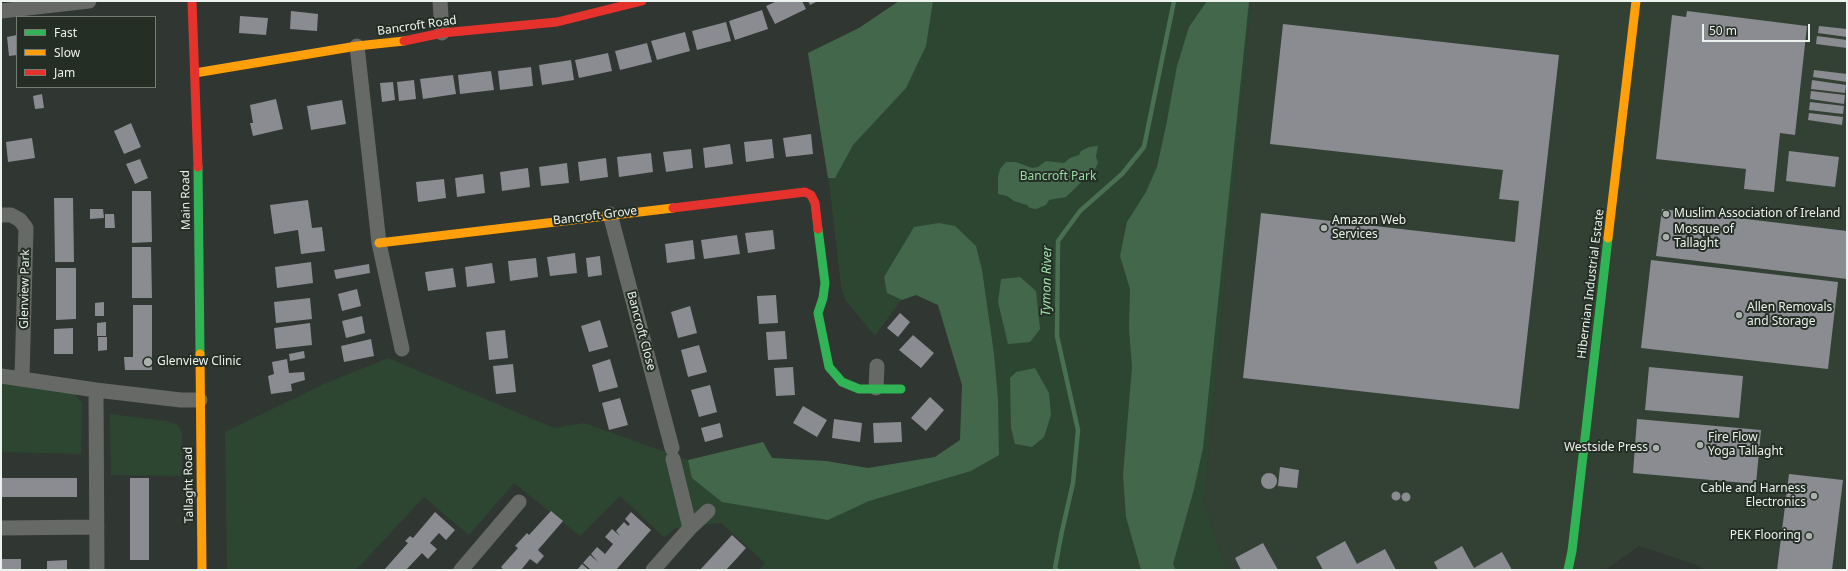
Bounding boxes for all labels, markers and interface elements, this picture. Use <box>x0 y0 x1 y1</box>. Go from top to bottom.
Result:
street label: Bancroft Road <box>376 13 458 39</box>
legend <box>16 16 156 88</box>
scale bar <box>1704 16 1812 42</box>
text: 50 m <box>1709 22 1737 39</box>
text: Fast <box>54 24 77 41</box>
text: Slow <box>54 44 80 61</box>
text: Jam <box>54 64 75 81</box>
street label: Main Road <box>178 170 194 230</box>
park label: Bancroft Park <box>1020 170 1096 184</box>
street label: Bancroft Grove <box>552 204 638 228</box>
place label: Muslim Association of Ireland <box>1674 207 1840 221</box>
street label: Hibernian Industrial Estate <box>1575 208 1607 360</box>
marker: Muslim Association of Ireland <box>1661 209 1671 219</box>
place label: Amazon Web Services <box>1332 214 1406 242</box>
marker: Amazon Web Services <box>1319 223 1329 233</box>
place label: Mosque of Tallaght <box>1674 223 1734 251</box>
marker: Mosque of Tallaght <box>1661 232 1671 242</box>
water label: Tymon River <box>1039 246 1055 316</box>
street label: Glenview Park <box>17 249 33 329</box>
street label: Bancroft Close <box>623 290 659 372</box>
place label: Allen Removals and Storage <box>1747 301 1832 329</box>
marker: Allen Removals and Storage <box>1734 310 1744 320</box>
place label: Glenview Clinic <box>157 355 241 369</box>
marker: Glenview Clinic <box>142 356 154 368</box>
place label: Fire Flow Yoga Tallaght <box>1708 431 1783 459</box>
marker: Fire Flow Yoga Tallaght <box>1695 440 1705 450</box>
place label: Westside Press <box>1564 441 1648 455</box>
marker: Westside Press <box>1651 443 1661 453</box>
street label: Tallaght Road <box>181 447 197 523</box>
place label: Cable and Harness Electronics <box>1700 482 1806 510</box>
marker: Cable and Harness Electronics <box>1809 491 1819 501</box>
place label: PEK Flooring <box>1730 529 1801 543</box>
marker: PEK Flooring <box>1804 531 1814 541</box>

